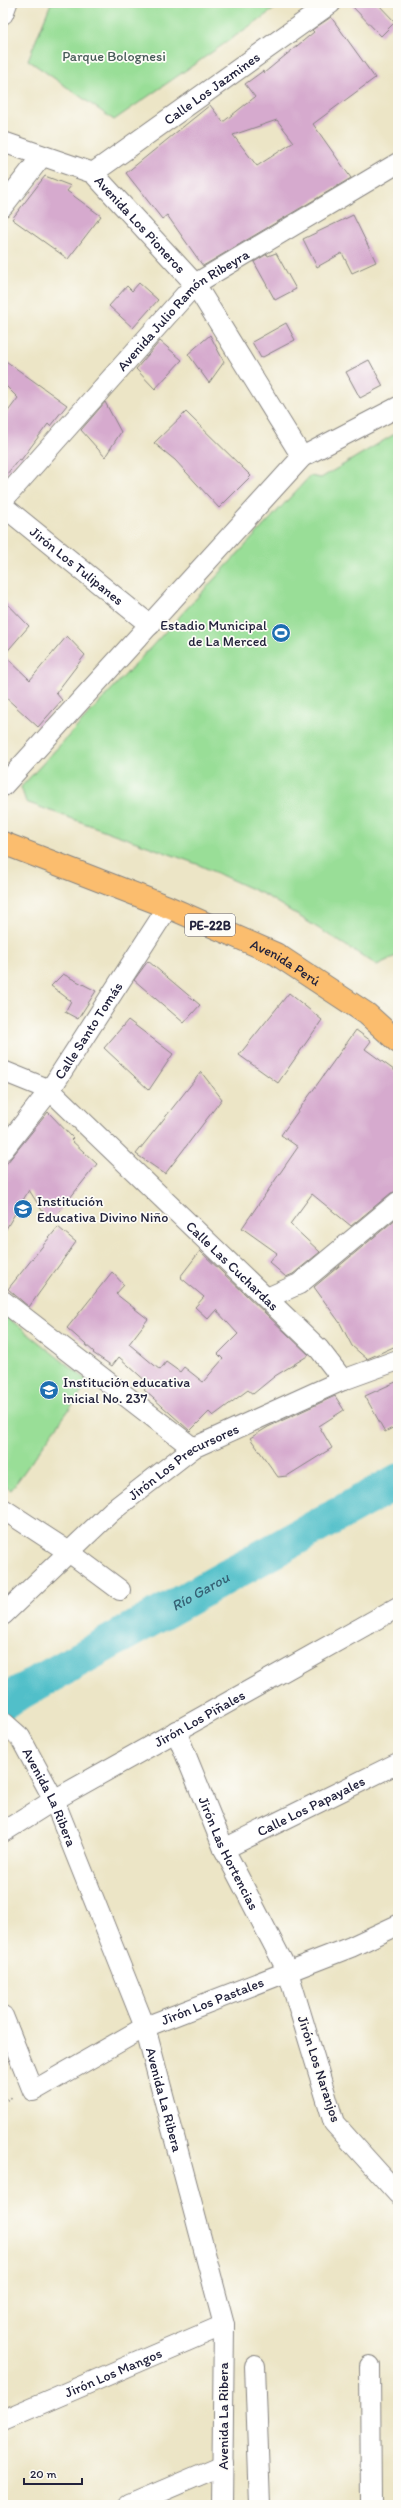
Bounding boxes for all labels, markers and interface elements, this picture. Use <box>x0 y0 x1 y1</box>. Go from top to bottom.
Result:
park label: Parque Bolognesi <box>62 48 166 65</box>
street label: Calle Los Jazmines <box>160 48 263 128</box>
street label: Avenida Los Pioneros <box>91 172 189 277</box>
street label: Avenida Julio Ramón Ribeyra <box>113 245 253 374</box>
street label: Jirón Los Tulipanes <box>27 523 127 609</box>
place label: Estadio Municipal de La Merced <box>160 617 267 650</box>
sports icon: Estadio Municipal de La Merced <box>270 622 292 644</box>
road number: PE-22B <box>185 914 235 936</box>
street label: Avenida Perú <box>248 935 324 990</box>
street label: Calle Santo Tomás <box>51 979 126 1082</box>
place label: Institución Educativa Divino Niño <box>37 1193 168 1226</box>
school or university icon: Institución Educativa Divino Niño <box>12 1198 34 1220</box>
street label: Calle Las Cuchardas <box>183 1217 282 1314</box>
place label: Institución educativa inicial No. 237 <box>63 1374 190 1407</box>
school or university icon: Institución educativa inicial No. 237 <box>38 1379 60 1401</box>
street label: Jirón Los Precursores <box>125 1420 242 1504</box>
water label: Río Garou <box>168 1568 233 1615</box>
street label: Jirón Los Piñales <box>151 1686 248 1751</box>
street label: Avenida La Ribera <box>19 1745 81 1850</box>
street label: Calle Los Papayales <box>254 1772 368 1840</box>
street label: Jirón Las Hortencias <box>195 1794 263 1913</box>
street label: Jirón Los Pastales <box>159 1973 266 2028</box>
street label: Jirón Los Naranjos <box>294 2013 344 2125</box>
street label: Avenida La Ribera <box>142 2046 186 2154</box>
street label: Jirón Los Mangos <box>62 2344 164 2401</box>
street label: Avenida La Ribera <box>215 2362 232 2470</box>
scale bar <box>24 2460 82 2486</box>
text: 20 m <box>30 2467 57 2481</box>

